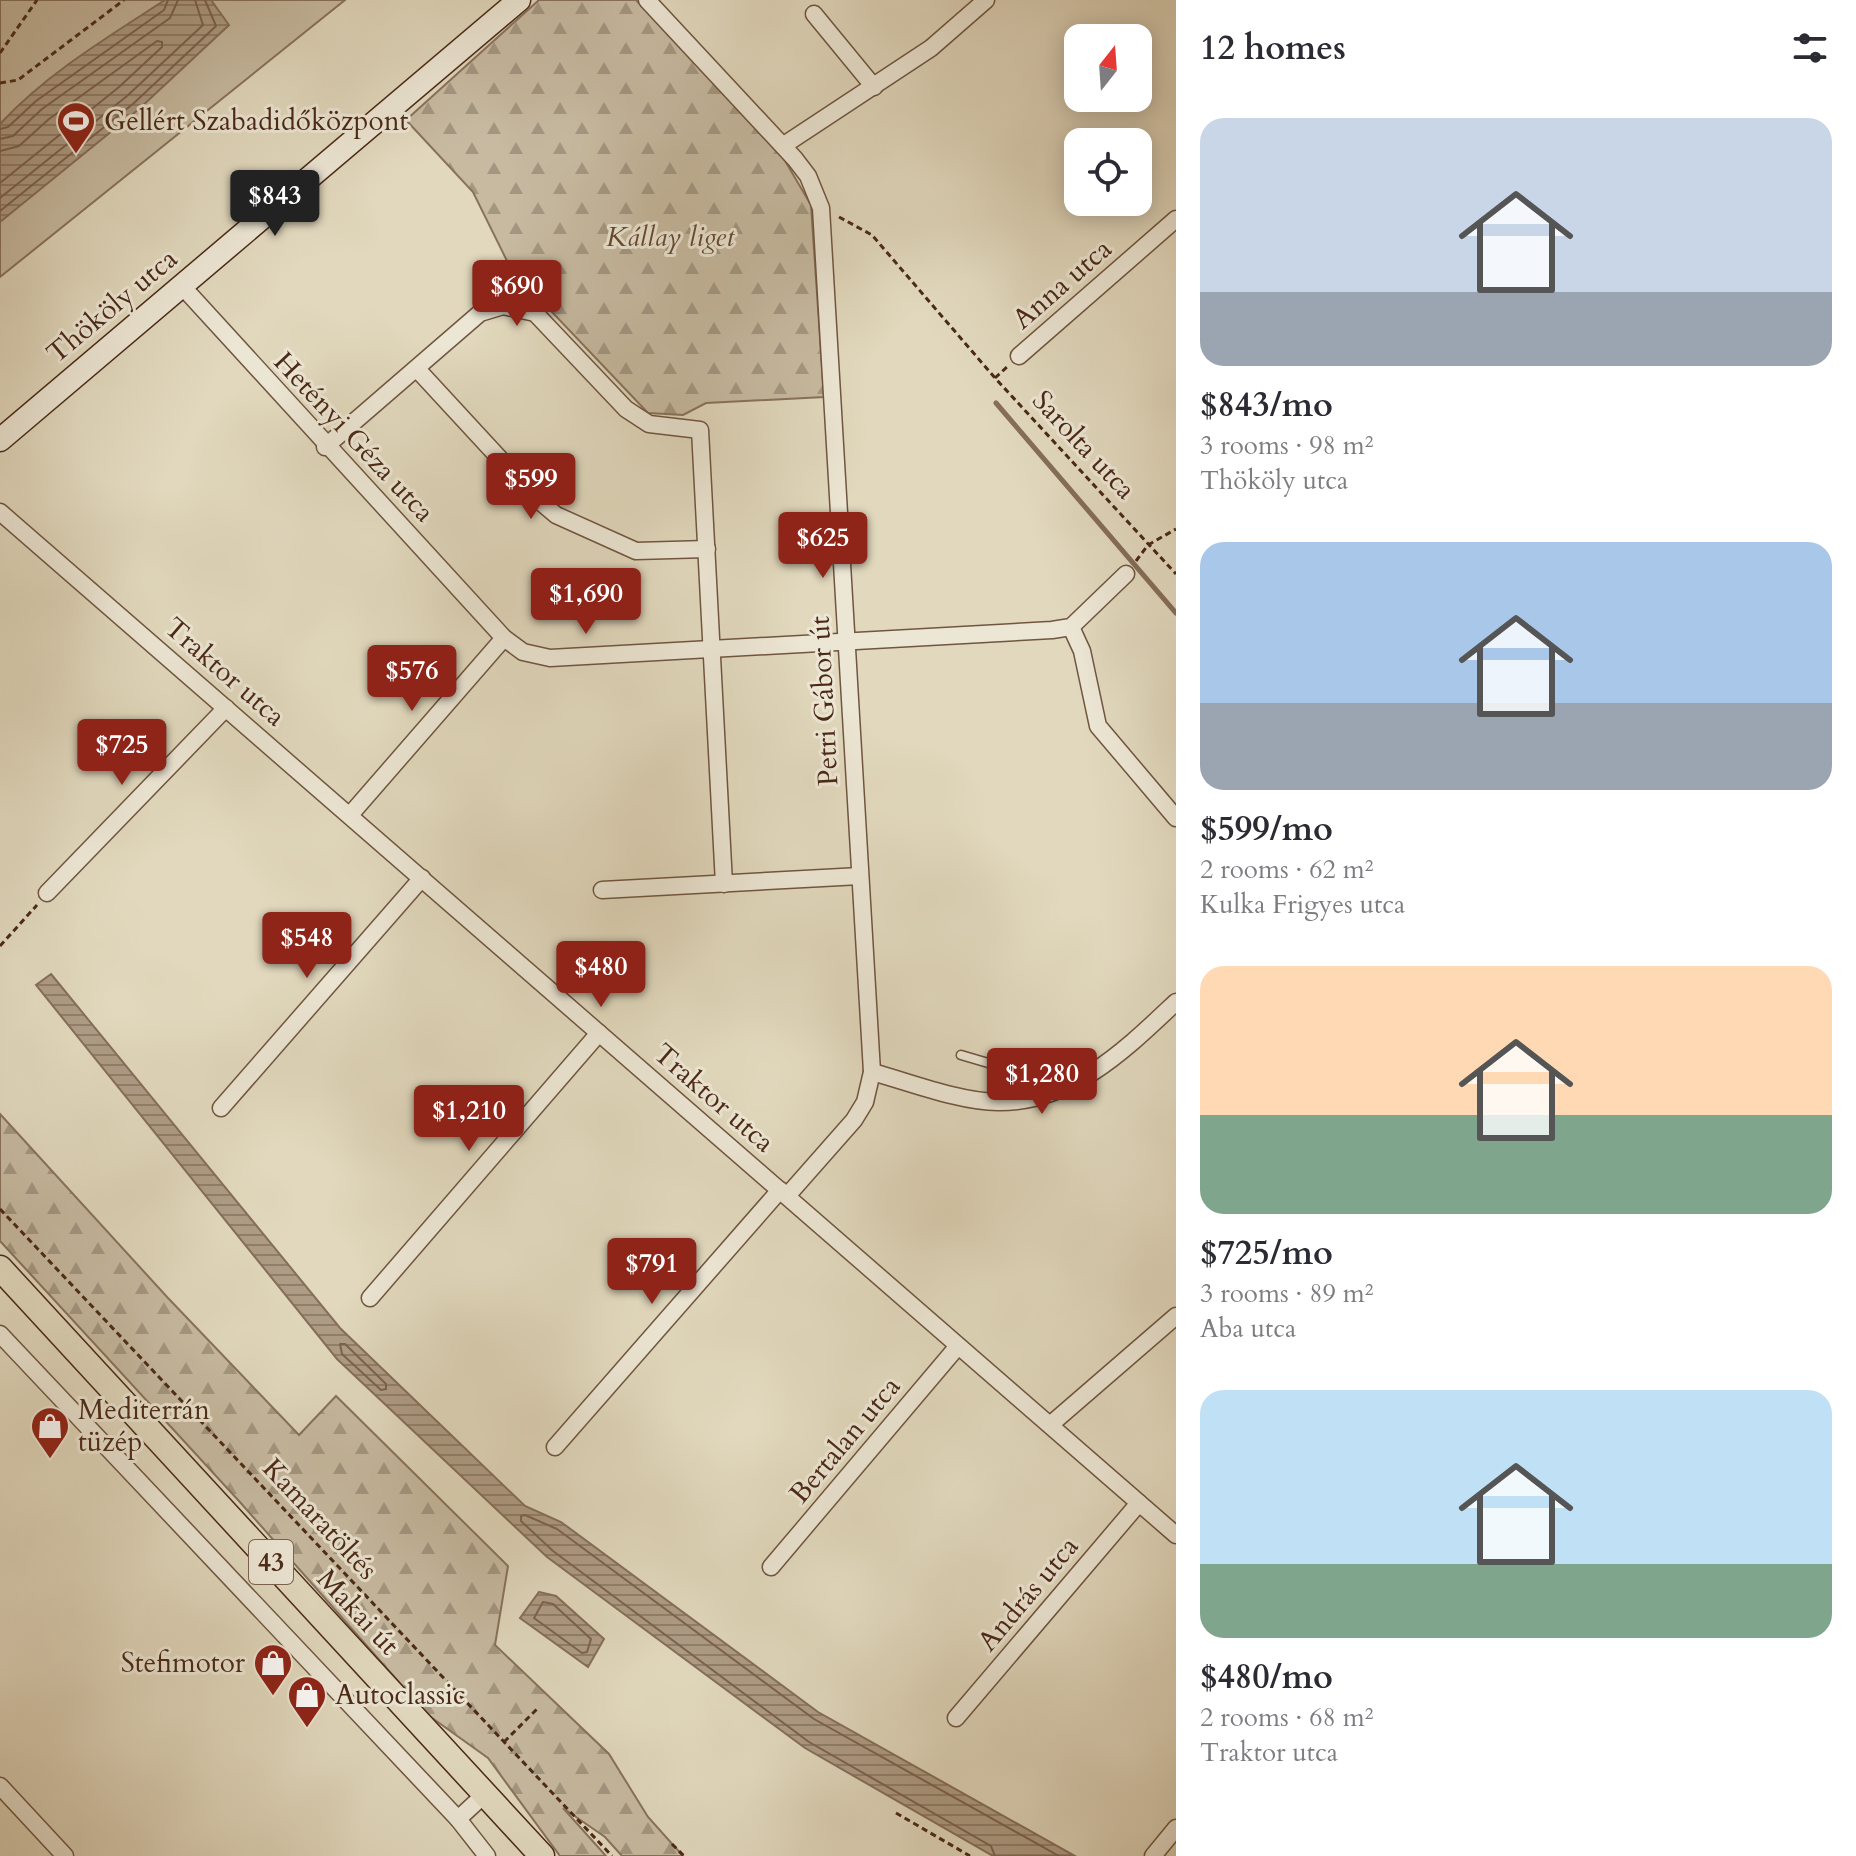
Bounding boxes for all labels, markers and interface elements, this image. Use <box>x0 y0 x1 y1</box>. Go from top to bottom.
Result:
north arrow <box>1064 24 1152 112</box>
map controls <box>1064 24 1152 216</box>
text: 12 homes <box>1200 25 1346 71</box>
icon: filters <box>1788 26 1832 70</box>
sports icon: Gellért Szabadidőközpont <box>55 100 97 155</box>
place label: Gellért Szabadidőközpont <box>104 102 409 140</box>
button: locate <box>1064 128 1152 216</box>
pin: $843 <box>228 170 322 238</box>
icon: home <box>1444 170 1588 314</box>
text: $843 <box>248 178 302 213</box>
park label: Kállay liget <box>606 218 735 256</box>
street label: Anna utca <box>1004 230 1120 338</box>
street label: Thököly utca <box>39 240 185 372</box>
pin: $690 <box>470 260 564 328</box>
text: $690 <box>490 268 544 303</box>
street label: Hetényi Géza utca <box>265 344 443 530</box>
street label: Sarolta utca <box>1024 382 1144 508</box>
text: $843/mo <box>1200 382 1333 428</box>
text: 3 rooms · 98 m² <box>1200 428 1373 463</box>
pin: $599 <box>484 453 578 521</box>
text: $599 <box>504 461 558 496</box>
text: Thököly utca <box>1200 463 1348 498</box>
pin: $625 <box>776 512 870 580</box>
text: $625 <box>796 520 850 555</box>
pin: $1,690 <box>521 568 651 636</box>
text: $1,690 <box>549 576 623 611</box>
icon: home <box>1444 594 1588 738</box>
street label: Traktor utca <box>156 609 294 735</box>
street label: Petri Gábor út <box>801 615 847 787</box>
pin: $576 <box>365 645 459 713</box>
text: $576 <box>385 653 439 688</box>
pin: $725 <box>75 719 169 787</box>
text: $725 <box>95 727 149 762</box>
text: $599/mo <box>1200 806 1333 852</box>
text: 2 rooms · 62 m² <box>1200 852 1373 887</box>
text: Kulka Frigyes utca <box>1200 887 1405 922</box>
pin: $548 <box>260 912 354 980</box>
text: $548 <box>280 920 334 955</box>
pin: $480 <box>554 941 648 1009</box>
text: $480 <box>574 949 628 984</box>
icon: home <box>1444 1018 1588 1162</box>
street label: Traktor utca <box>645 1035 783 1161</box>
pin: $1,280 <box>977 1048 1107 1116</box>
text: $1,280 <box>1005 1056 1079 1091</box>
pin: $1,210 <box>404 1085 534 1153</box>
text: $1,210 <box>432 1093 506 1128</box>
text: $725/mo <box>1200 1230 1333 1276</box>
pin: $791 <box>605 1238 699 1306</box>
text: $791 <box>625 1246 679 1281</box>
text: 3 rooms · 89 m² <box>1200 1276 1373 1311</box>
text: Aba utca <box>1200 1311 1296 1346</box>
street label: Bertalan utca <box>781 1369 909 1511</box>
place label: Mediterrán tüzép <box>78 1391 210 1461</box>
shop icon: Mediterrán tüzép <box>29 1405 71 1460</box>
icon: home <box>1444 1442 1588 1586</box>
street label: Kamaratöltés <box>254 1450 386 1588</box>
street label: András utca <box>969 1529 1087 1659</box>
road number: 43 <box>249 1540 293 1584</box>
street label: Makai út <box>308 1561 408 1664</box>
shop icon: Stefimotor <box>252 1642 294 1697</box>
place label: Stefimotor <box>121 1644 246 1682</box>
text: $480/mo <box>1200 1654 1333 1700</box>
shop icon: Autoclassic <box>286 1674 328 1729</box>
place label: Autoclassic <box>335 1676 466 1714</box>
text: 2 rooms · 68 m² <box>1200 1700 1373 1735</box>
text: Traktor utca <box>1200 1735 1338 1770</box>

